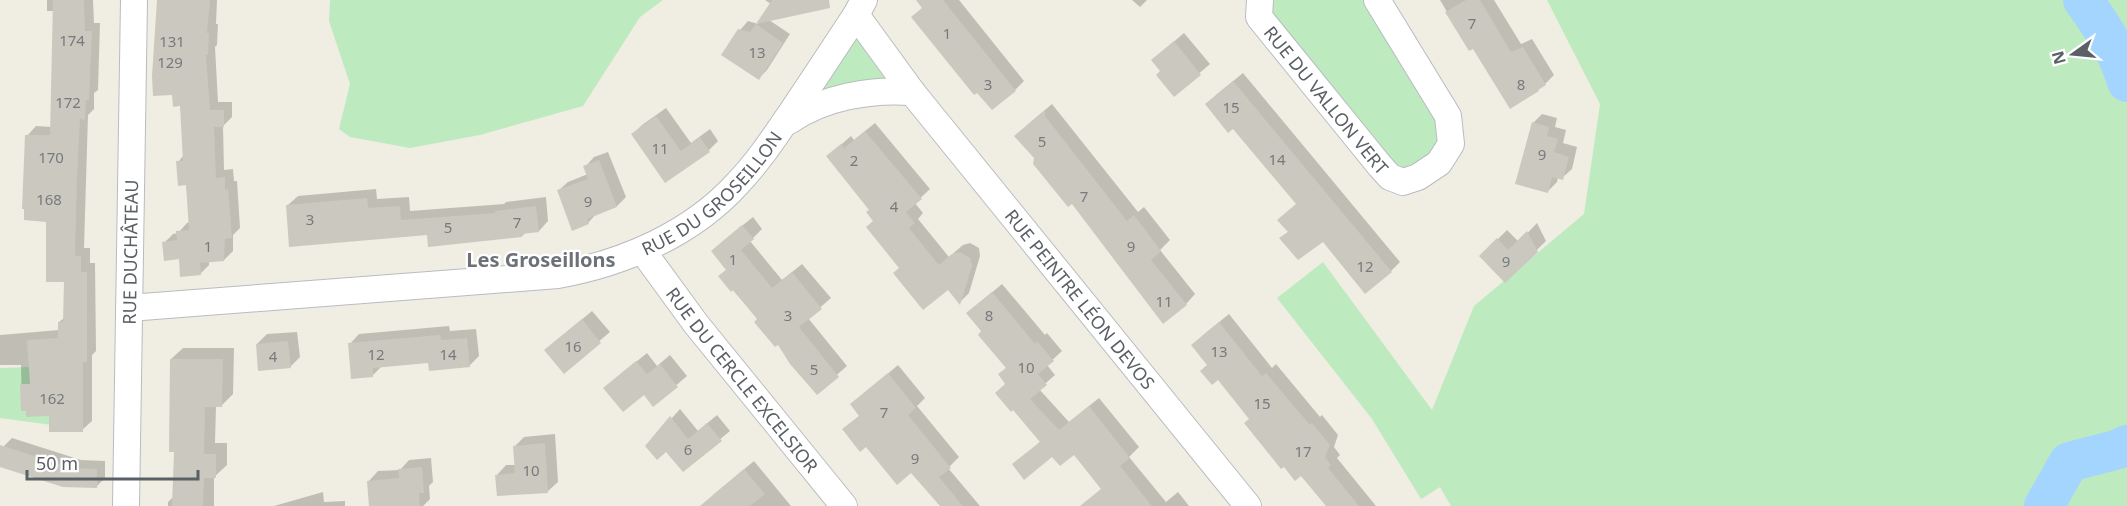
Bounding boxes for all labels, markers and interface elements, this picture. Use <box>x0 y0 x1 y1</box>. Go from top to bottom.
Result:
house number: 7 <box>1468 13 1476 33</box>
street label: RUE DU VALLON VERT <box>1259 21 1394 180</box>
house number: 1 <box>943 23 951 43</box>
north arrow <box>2043 24 2103 84</box>
house number: 174 <box>59 30 85 50</box>
house number: 131 <box>159 31 185 51</box>
house number: 13 <box>748 42 766 62</box>
text: N <box>2046 49 2071 67</box>
house number: 129 <box>157 52 183 72</box>
house number: 3 <box>984 74 992 94</box>
house number: 8 <box>1517 74 1525 94</box>
house number: 172 <box>55 92 81 112</box>
house number: 15 <box>1222 97 1240 117</box>
street label: RUE DU GROSEILLON <box>638 126 787 261</box>
house number: 5 <box>1038 131 1046 151</box>
house number: 11 <box>651 138 669 158</box>
house number: 9 <box>1538 144 1546 164</box>
house number: 170 <box>38 147 64 167</box>
house number: 14 <box>1268 149 1286 169</box>
house number: 2 <box>850 150 858 170</box>
street label: RUE DUCHÂTEAU <box>117 179 143 325</box>
house number: 7 <box>1080 186 1088 206</box>
house number: 168 <box>36 189 62 209</box>
house number: 9 <box>584 191 592 211</box>
house number: 4 <box>890 196 899 216</box>
street label: RUE PEINTRE LÉON DEVOS <box>1000 204 1161 394</box>
house number: 3 <box>306 209 314 229</box>
house number: 7 <box>513 212 521 232</box>
house number: 5 <box>444 217 452 237</box>
house number: 1 <box>204 236 212 256</box>
house number: 9 <box>1127 236 1135 256</box>
district label: Les Groseillons <box>466 246 616 273</box>
house number: 1 <box>729 249 737 269</box>
house number: 9 <box>1502 251 1510 271</box>
house number: 12 <box>1356 256 1374 276</box>
street label: RUE DU CERCLE EXCELSIOR <box>661 282 824 477</box>
house number: 11 <box>1155 291 1173 311</box>
house number: 3 <box>784 305 792 325</box>
house number: 8 <box>985 305 993 325</box>
house number: 16 <box>564 336 582 356</box>
house number: 13 <box>1210 341 1228 361</box>
house number: 12 <box>367 344 385 364</box>
house number: 14 <box>439 344 457 364</box>
house number: 4 <box>269 346 278 366</box>
house number: 10 <box>1017 357 1035 377</box>
house number: 5 <box>810 359 818 379</box>
house number: 162 <box>39 388 65 408</box>
house number: 15 <box>1253 393 1271 413</box>
house number: 7 <box>880 402 888 422</box>
house number: 6 <box>684 439 692 459</box>
house number: 17 <box>1294 441 1312 461</box>
scale bar <box>27 443 198 481</box>
house number: 9 <box>911 448 919 468</box>
text: 50 m <box>36 451 78 475</box>
house number: 10 <box>522 460 540 480</box>

